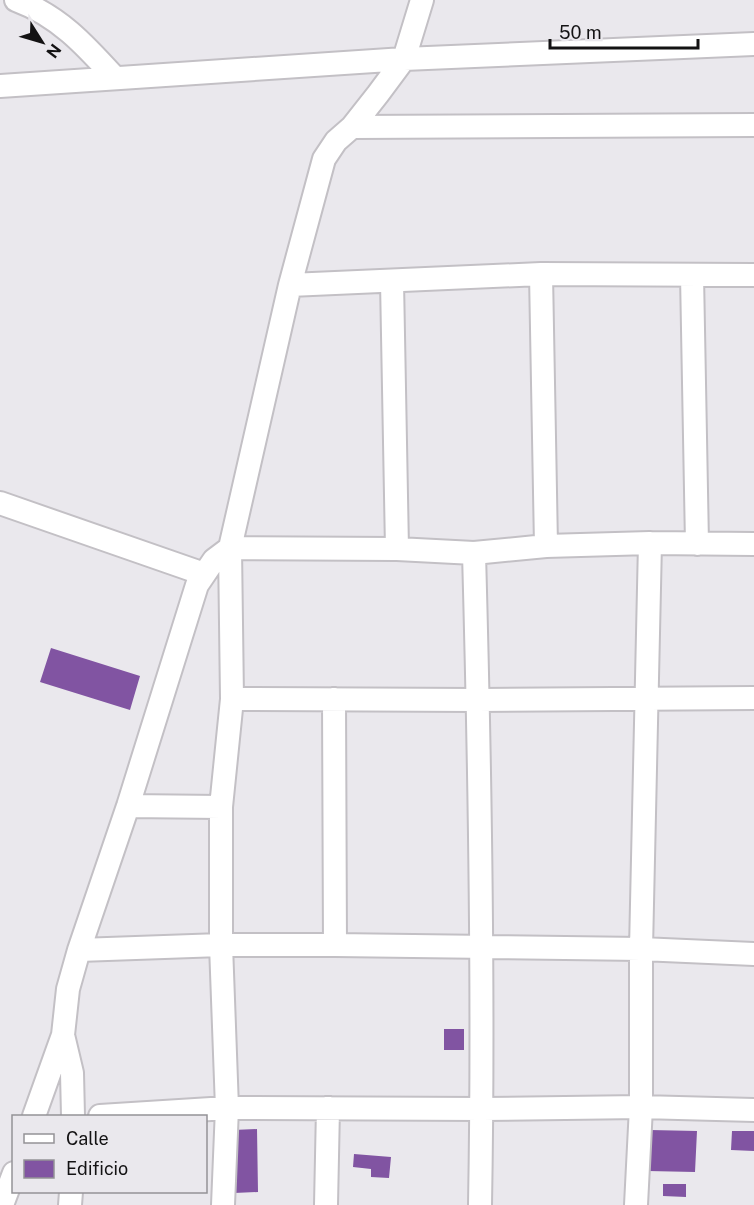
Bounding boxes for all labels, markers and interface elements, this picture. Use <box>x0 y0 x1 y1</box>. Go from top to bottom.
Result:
north arrow <box>12 12 72 72</box>
scale bar <box>550 12 698 50</box>
text: 50 m <box>559 22 602 43</box>
text: N <box>42 40 65 61</box>
legend <box>12 1115 207 1193</box>
text: Calle <box>66 1128 109 1149</box>
text: Edificio <box>66 1158 128 1179</box>

